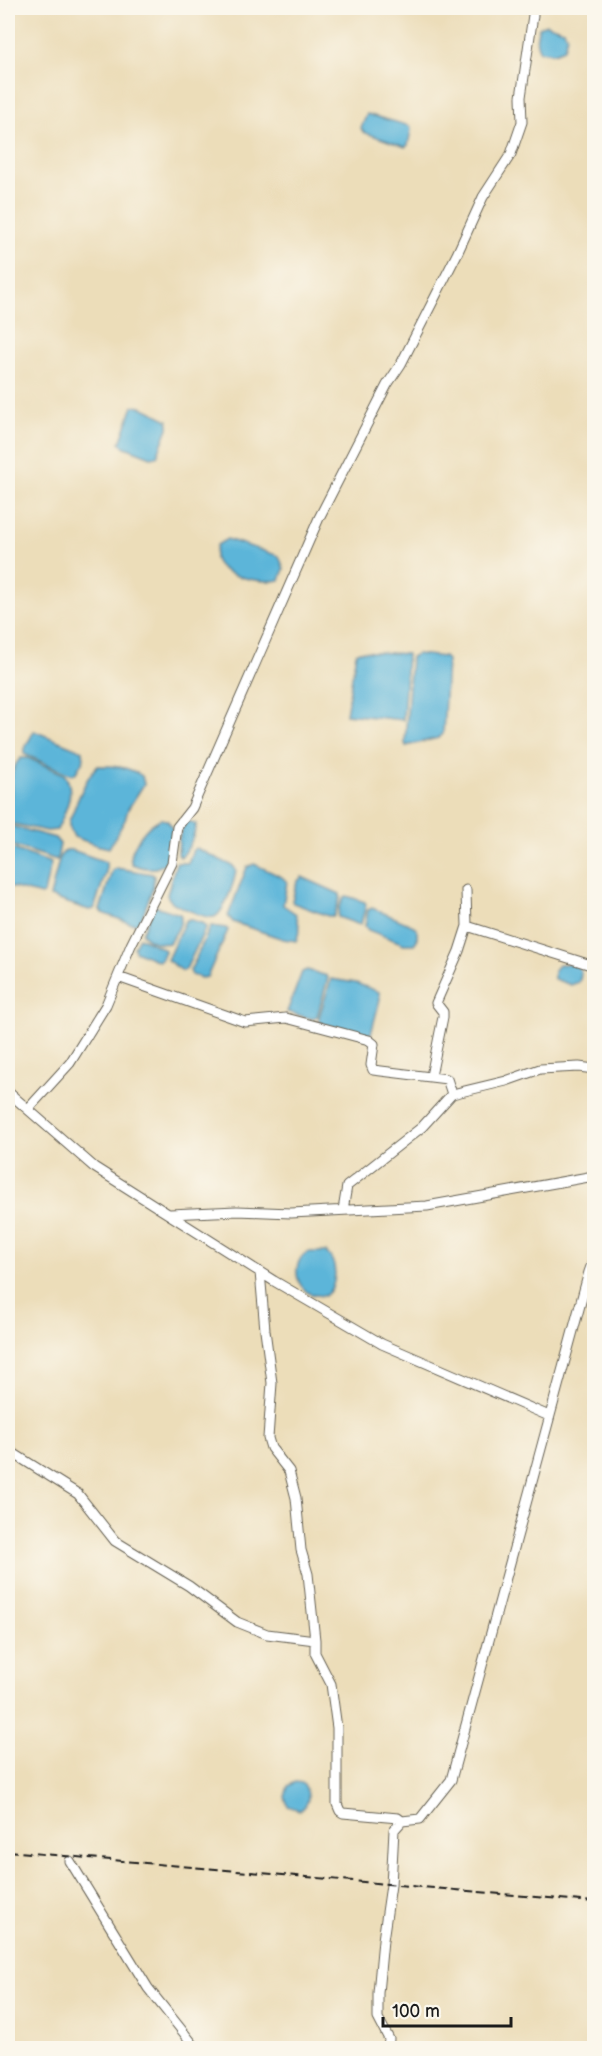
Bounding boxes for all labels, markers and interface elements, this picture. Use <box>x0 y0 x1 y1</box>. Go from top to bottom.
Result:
scale bar <box>383 1990 510 2028</box>
text: 100 m <box>392 2001 440 2022</box>

